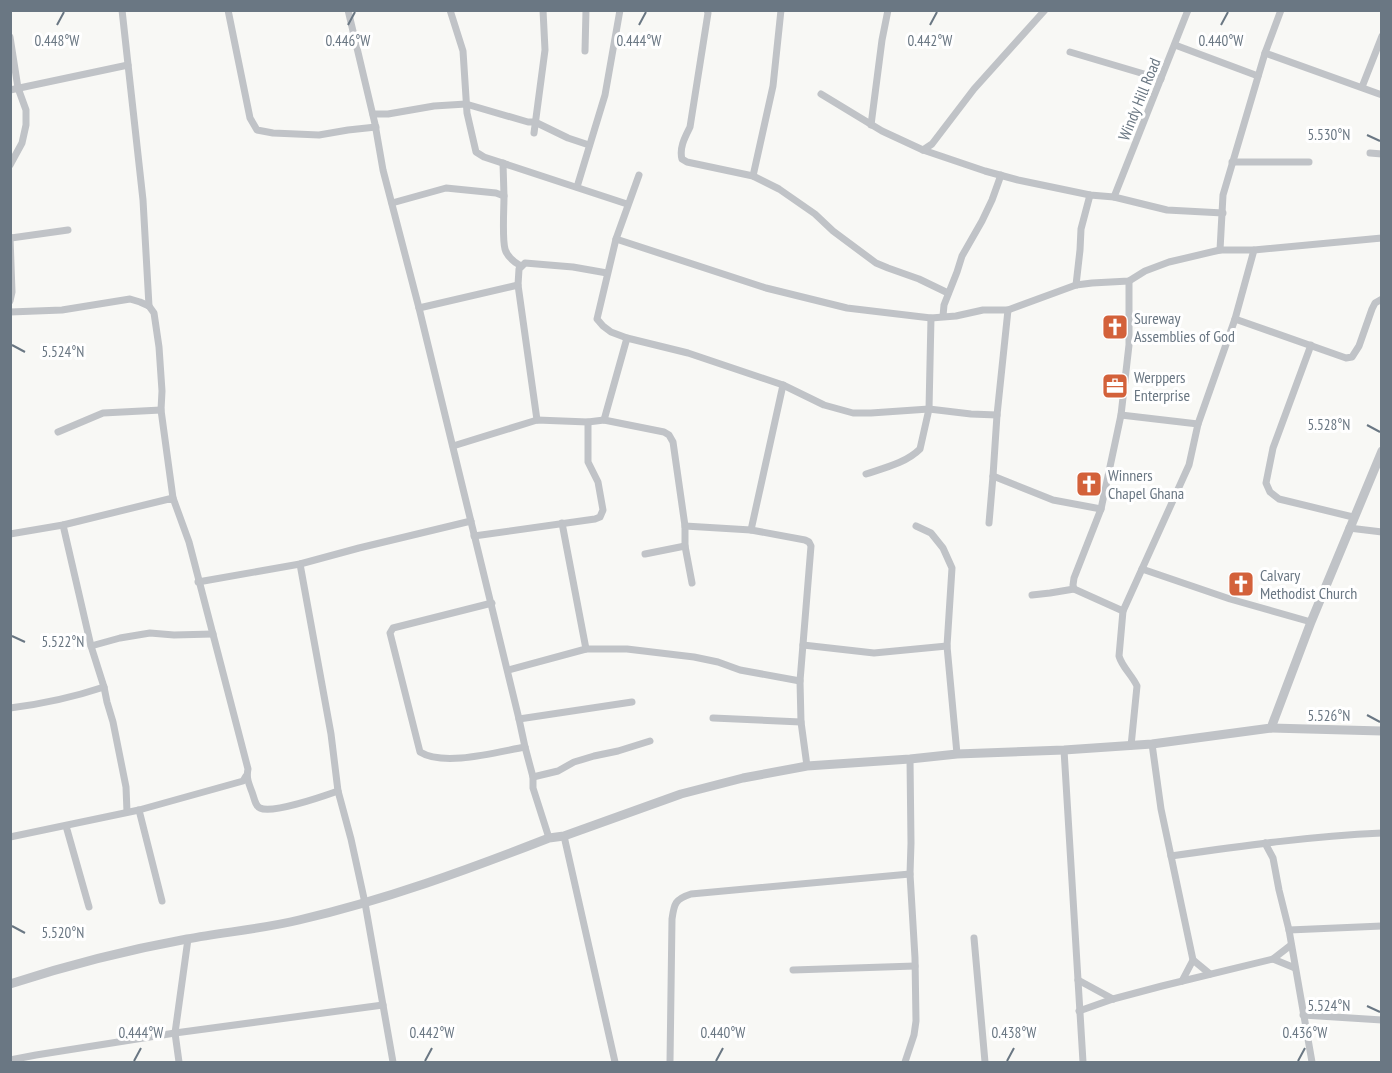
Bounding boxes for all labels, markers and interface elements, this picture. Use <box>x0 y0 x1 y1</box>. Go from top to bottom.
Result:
text: 0.448°W <box>35 31 79 50</box>
text: 0.446°W <box>326 31 370 50</box>
text: 0.444°W <box>617 31 661 50</box>
text: 0.442°W <box>908 31 952 50</box>
text: 0.440°W <box>1199 31 1243 50</box>
street label: Windy Hill Road <box>1113 55 1165 143</box>
text: 5.530°N <box>1308 125 1350 144</box>
place label: Sureway Assemblies of God <box>1134 308 1235 346</box>
church icon: Sureway Assemblies of God <box>1100 312 1130 342</box>
text: 5.524°N <box>42 342 84 361</box>
place label: Werppers Enterprise <box>1134 367 1190 405</box>
office icon: Werppers Enterprise <box>1100 371 1130 401</box>
text: 5.528°N <box>1308 415 1350 434</box>
place label: Winners Chapel Ghana <box>1108 465 1184 503</box>
church icon: Winners Chapel Ghana <box>1074 469 1104 499</box>
place label: Calvary Methodist Church <box>1260 565 1357 603</box>
church icon: Calvary Methodist Church <box>1226 569 1256 599</box>
text: 5.522°N <box>42 632 84 651</box>
text: 5.526°N <box>1308 706 1350 725</box>
text: 5.520°N <box>42 923 84 942</box>
text: 5.524°N <box>1308 996 1350 1015</box>
text: 0.444°W <box>119 1023 163 1042</box>
text: 0.442°W <box>410 1023 454 1042</box>
text: 0.440°W <box>701 1023 745 1042</box>
text: 0.438°W <box>992 1023 1036 1042</box>
text: 0.436°W <box>1283 1023 1327 1042</box>

